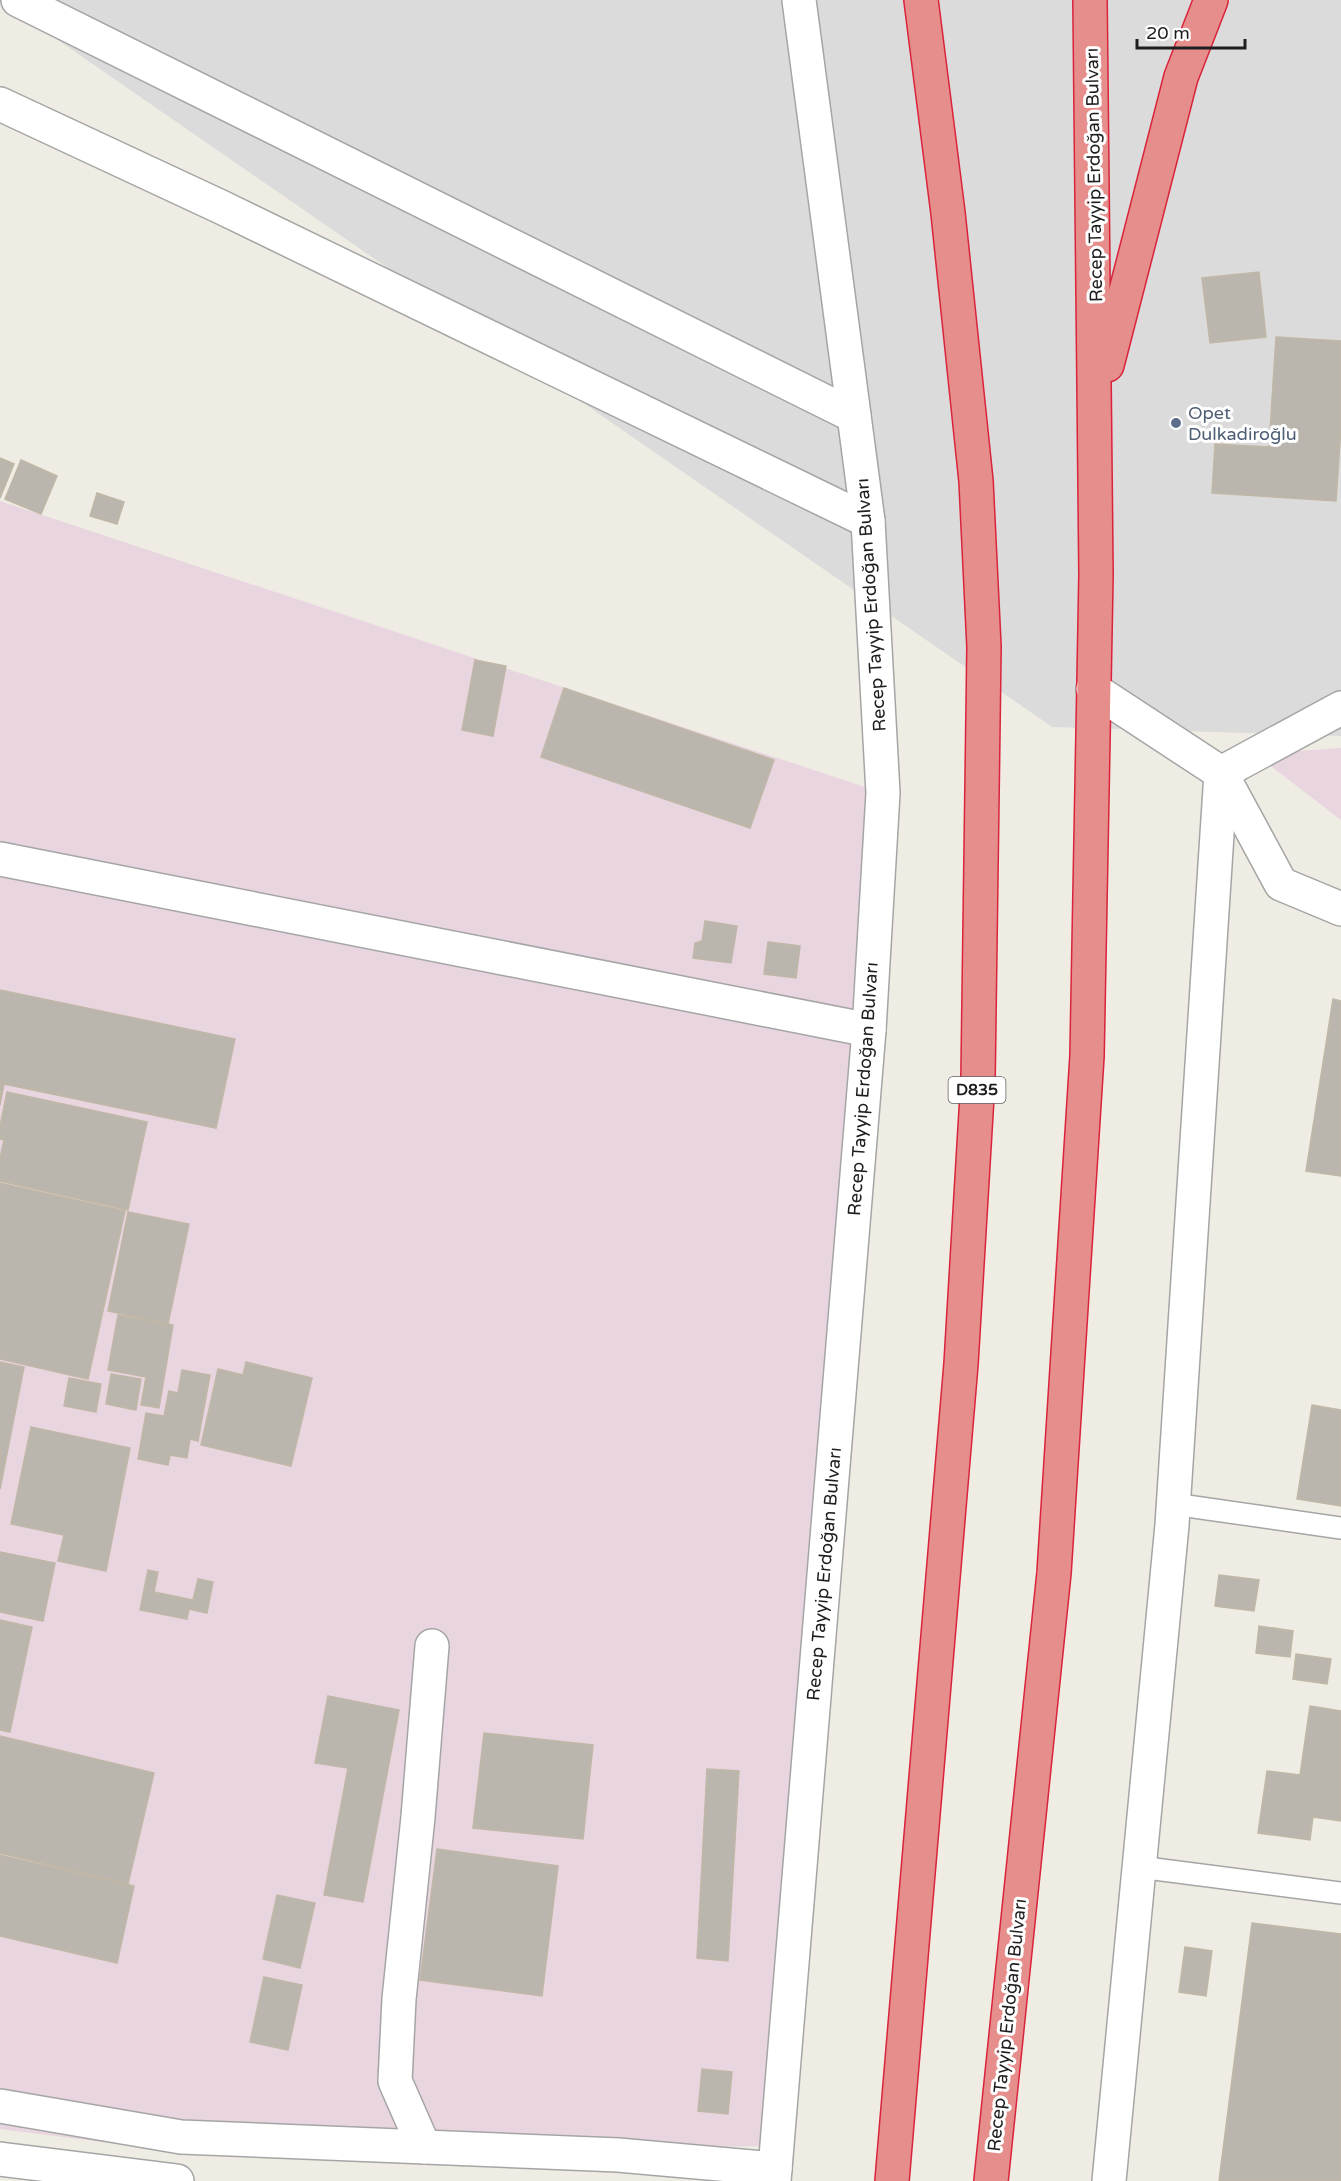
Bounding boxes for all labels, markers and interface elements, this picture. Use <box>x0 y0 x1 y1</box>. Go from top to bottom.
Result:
scale bar <box>1137 12 1245 50</box>
text: 20 m <box>1146 22 1190 44</box>
street label: Recep Tayyip Erdoğan Bulvarı <box>1081 48 1107 302</box>
place label: Opet Dulkadiroğlu <box>1188 402 1297 445</box>
marker: Opet Dulkadiroğlu <box>1169 416 1183 430</box>
street label: Recep Tayyip Erdoğan Bulvarı <box>851 477 891 733</box>
street label: Recep Tayyip Erdoğan Bulvarı <box>843 961 883 1217</box>
road number: D835 <box>948 1077 1006 1103</box>
street label: Recep Tayyip Erdoğan Bulvarı <box>802 1446 846 1702</box>
street label: Recep Tayyip Erdoğan Bulvarı <box>983 1897 1031 2153</box>

